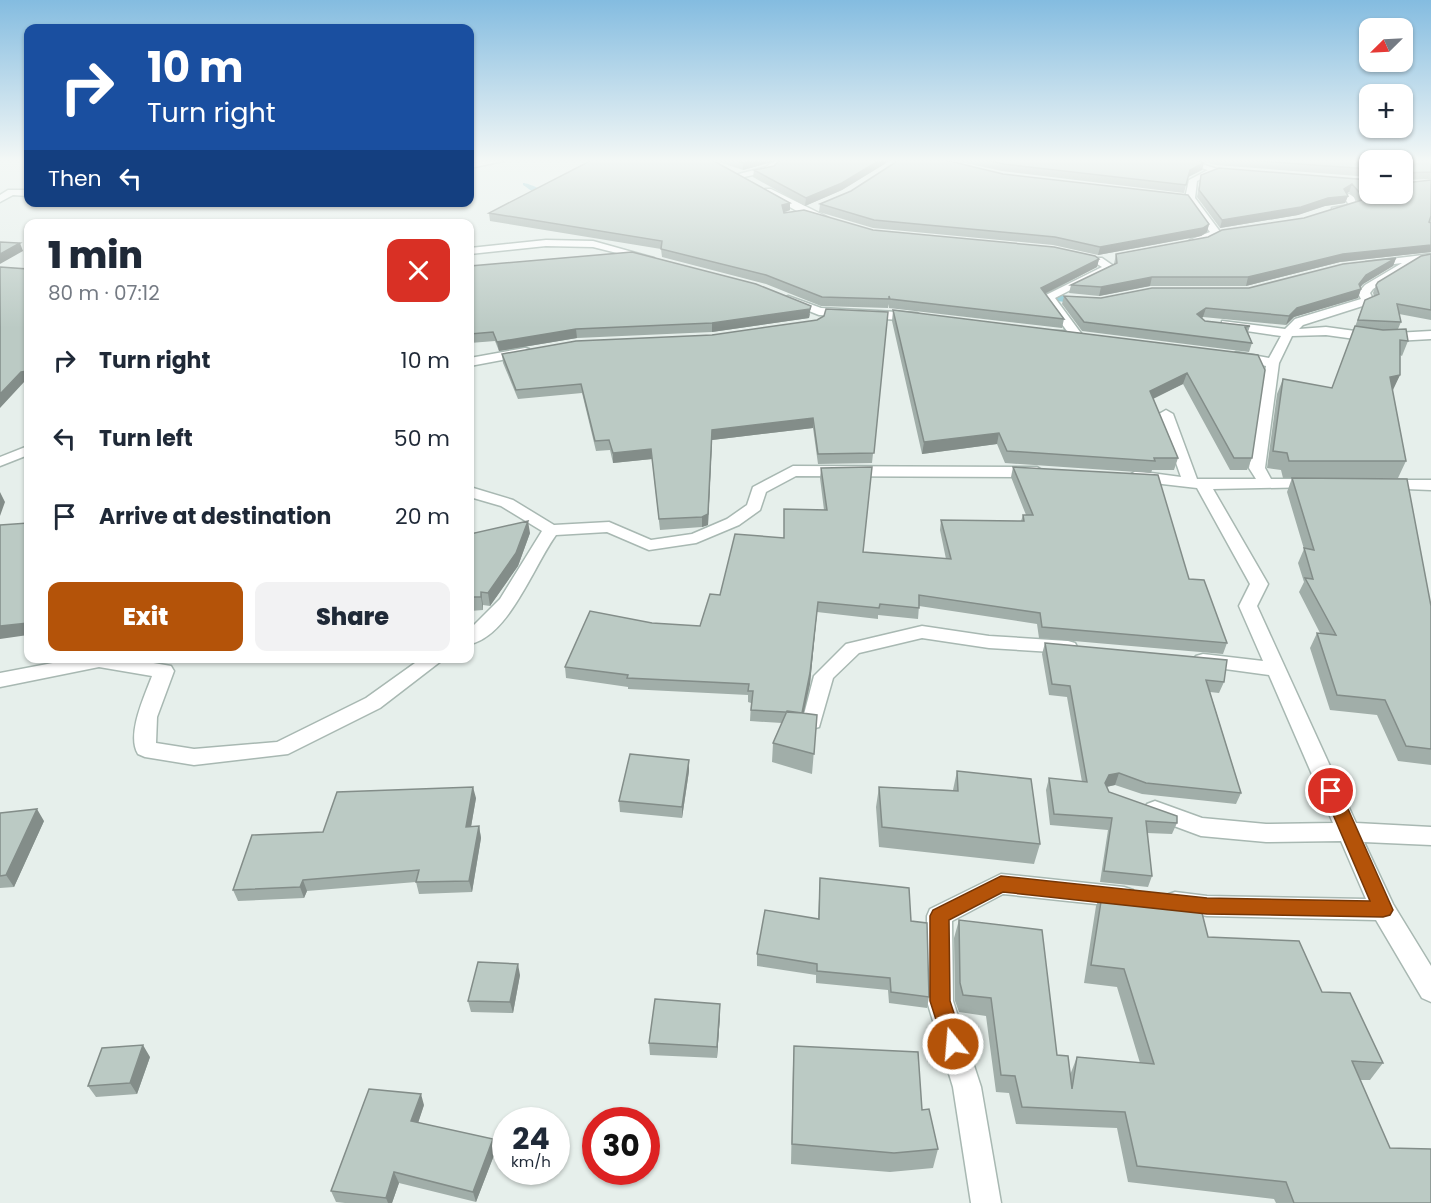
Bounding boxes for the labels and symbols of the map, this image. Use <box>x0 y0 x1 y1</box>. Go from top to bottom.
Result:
north arrow <box>1359 18 1413 72</box>
pin <box>1305 765 1356 816</box>
position arrow <box>921 1012 985 1076</box>
speed limit sign: 30 <box>582 1107 660 1185</box>

